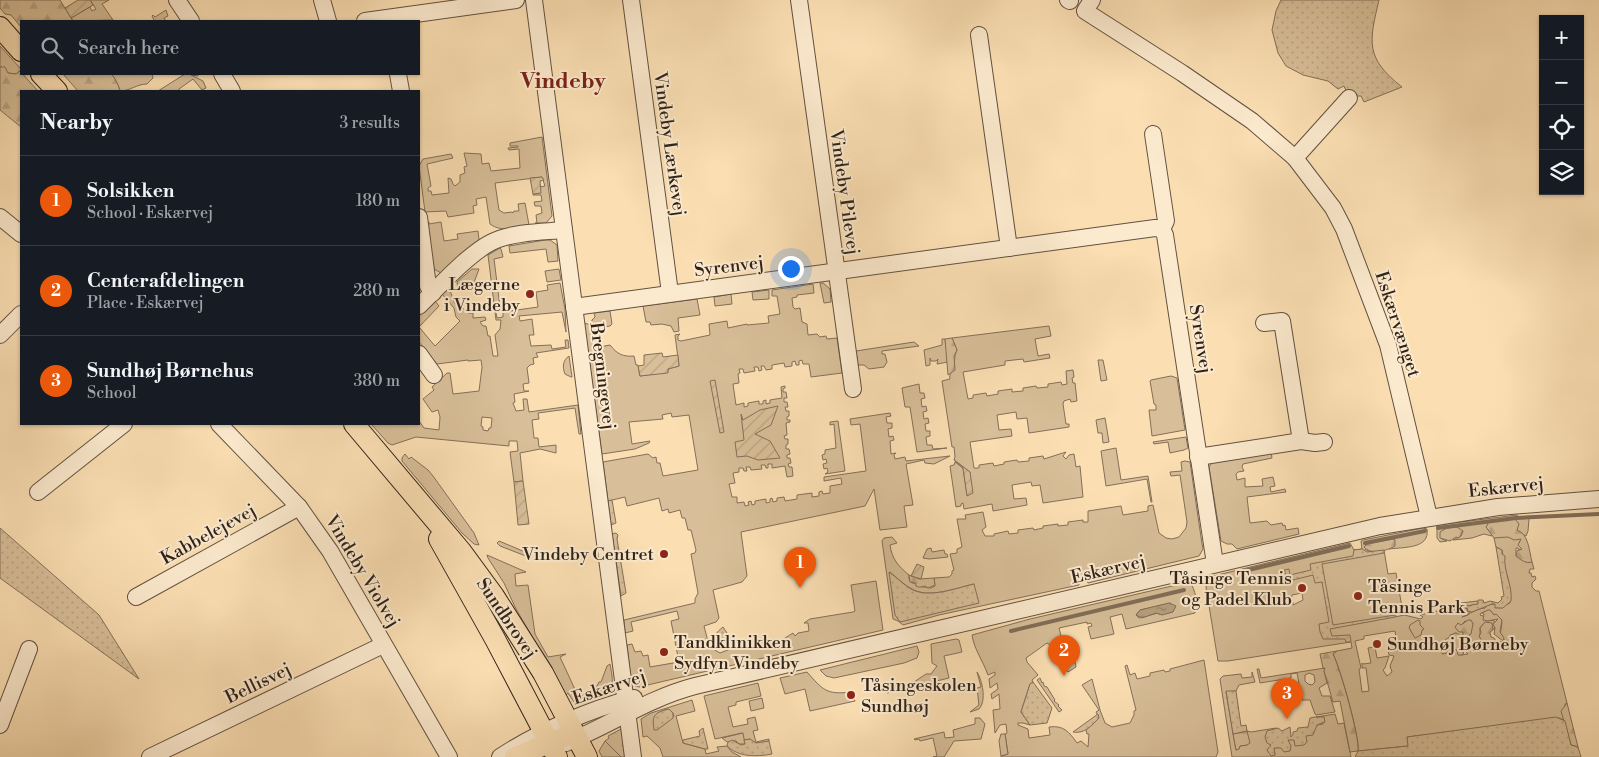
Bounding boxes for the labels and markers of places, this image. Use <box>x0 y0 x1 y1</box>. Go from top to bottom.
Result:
place label: Lægerne i Vindeby <box>444 273 520 317</box>
marker: Lægerne i Vindeby <box>524 288 536 300</box>
place label: Vindeby Centret <box>521 543 655 566</box>
pin: 1 <box>784 547 816 588</box>
marker: Vindeby Centret <box>658 548 670 560</box>
place label: Tåsinge Tennis og Padel Klub <box>1169 567 1292 611</box>
place label: Tåsinge Tennis Park <box>1368 575 1466 619</box>
marker: Tåsinge Tennis og Padel Klub <box>1296 582 1308 594</box>
marker: Tåsinge Tennis Park <box>1352 590 1364 602</box>
place label: Tandklinikken Sydfyn Vindeby <box>674 631 799 675</box>
place label: Sundhøj Børneby <box>1387 633 1529 656</box>
pin: 2 <box>1048 635 1080 676</box>
marker: Sundhøj Børneby <box>1371 638 1383 650</box>
marker: Tandklinikken Sydfyn Vindeby <box>658 646 670 658</box>
place label: Tåsingeskolen Sundhøj <box>861 674 977 718</box>
pin: 3 <box>1271 678 1303 719</box>
marker: Tåsingeskolen Sundhøj <box>845 689 857 701</box>

